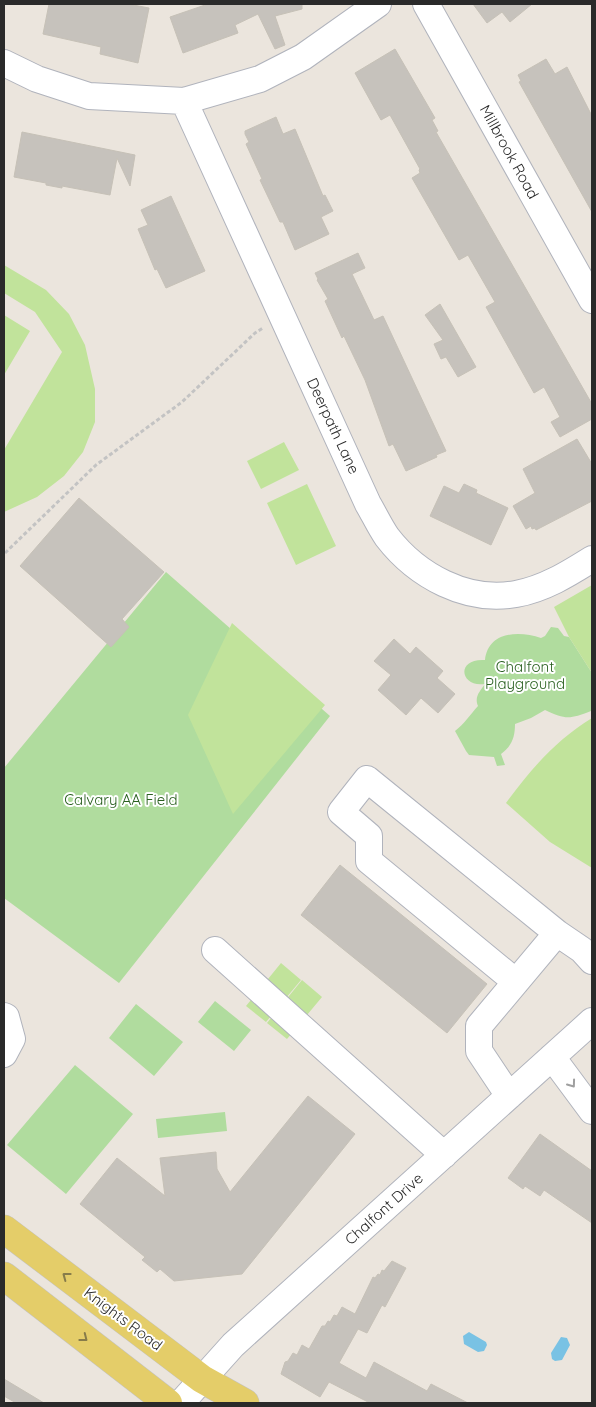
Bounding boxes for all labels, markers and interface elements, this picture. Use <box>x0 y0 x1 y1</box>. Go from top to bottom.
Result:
street label: Millbrook Road <box>476 101 543 202</box>
street label: Deerpath Lane <box>303 375 364 477</box>
park label: Chalfont Playground <box>485 657 565 693</box>
park label: Calvary AA Field <box>64 790 178 809</box>
one-way arrow <box>566 1078 575 1088</box>
street label: Chalfont Drive <box>341 1169 427 1249</box>
one-way arrow <box>62 1273 72 1282</box>
street label: Knights Road <box>80 1283 166 1354</box>
one-way arrow <box>78 1332 88 1341</box>

